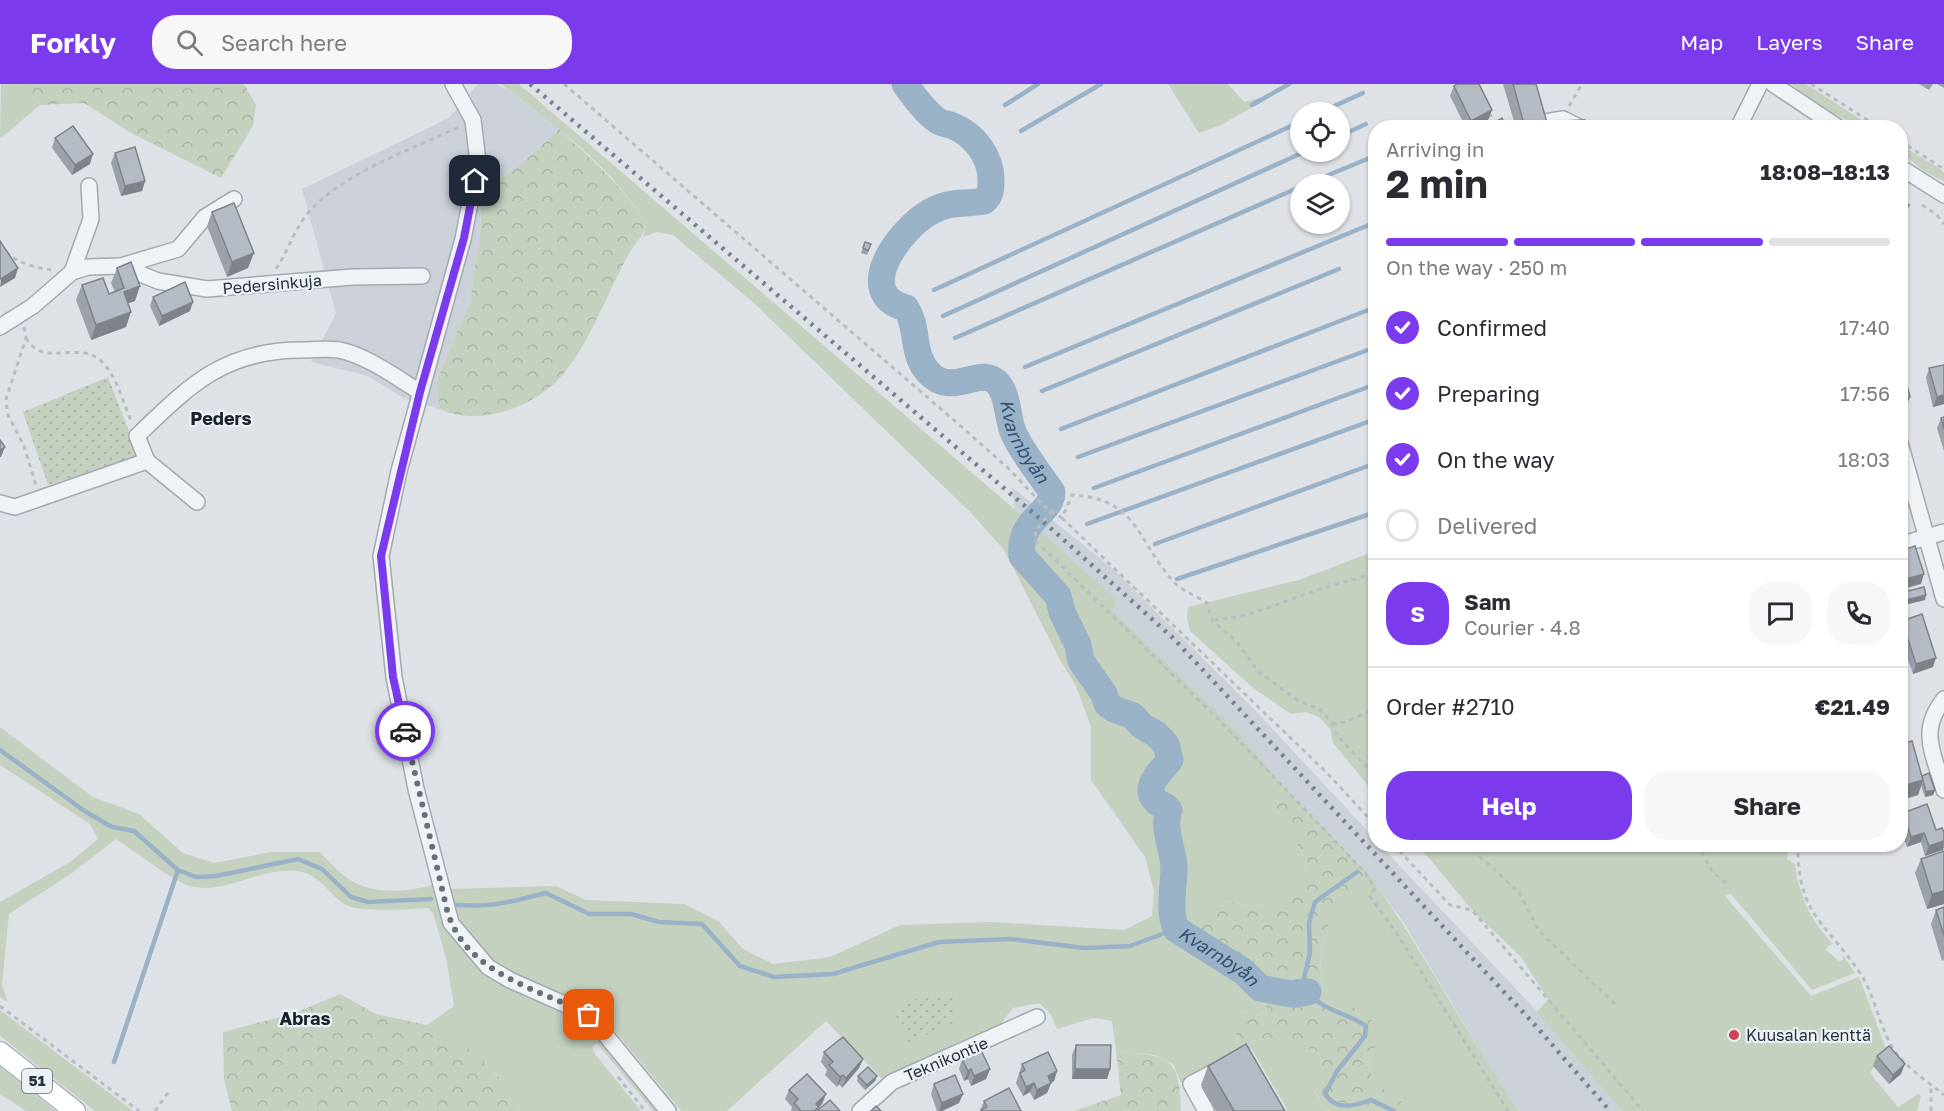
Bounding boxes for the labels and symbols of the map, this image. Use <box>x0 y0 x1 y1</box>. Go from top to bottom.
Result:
pin <box>449 155 500 206</box>
street label: Pedersinkuja <box>222 270 322 298</box>
water label: Kvarnbyån <box>996 398 1055 488</box>
district label: Peders <box>190 407 252 429</box>
courier <box>375 701 435 761</box>
water label: Kvarnbyån <box>1175 922 1264 991</box>
pin <box>563 989 614 1040</box>
district label: Abras <box>279 1007 331 1029</box>
place label: Kuusalan kenttä <box>1746 1025 1871 1045</box>
marker: Kuusalan kenttä <box>1727 1028 1741 1042</box>
street label: Teknikontie <box>901 1032 991 1086</box>
road number: 51 <box>22 1069 52 1093</box>

